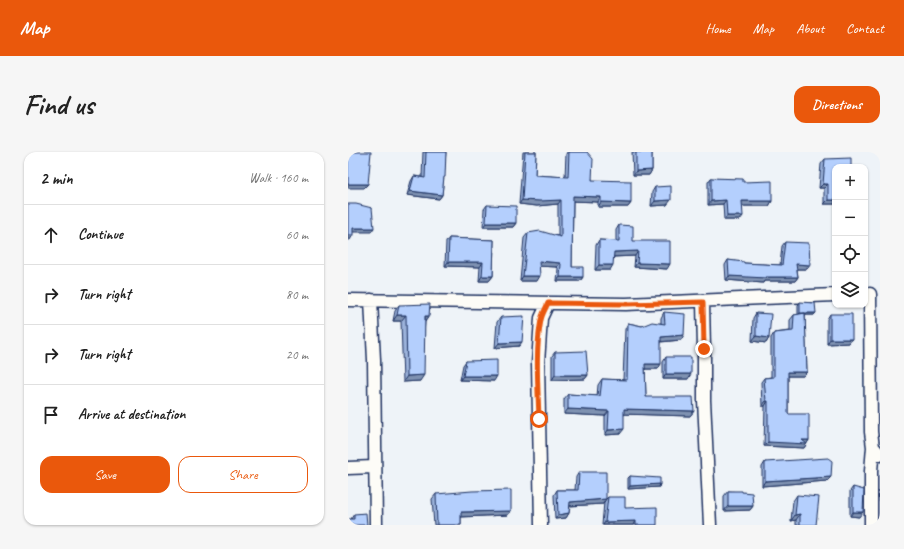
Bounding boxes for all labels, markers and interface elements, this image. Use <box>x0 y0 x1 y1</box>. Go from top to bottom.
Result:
text: Map <box>20 16 50 40</box>
text: Home <box>705 20 731 37</box>
text: Map <box>753 20 774 37</box>
text: About <box>796 20 824 37</box>
text: Contact <box>846 20 884 37</box>
button: Directions <box>794 86 880 123</box>
text: Find us <box>24 87 94 122</box>
map controls <box>832 164 868 308</box>
button: + <box>832 164 868 200</box>
text: 2 min <box>40 168 73 189</box>
text: Walk · 160 m <box>249 170 308 186</box>
button: − <box>832 200 868 236</box>
icon: ahead <box>40 224 62 246</box>
text: Continue <box>78 225 123 244</box>
text: 60 m <box>286 227 308 243</box>
button: locate <box>832 236 868 272</box>
button: layers <box>832 272 868 308</box>
icon: right <box>40 284 62 306</box>
text: Turn right <box>78 285 131 304</box>
text: 80 m <box>286 287 308 303</box>
route end <box>695 340 713 358</box>
icon: right <box>40 344 62 366</box>
text: Turn right <box>78 345 131 364</box>
text: 20 m <box>286 347 308 363</box>
icon: arrive <box>40 404 62 426</box>
text: Arrive at destination <box>78 405 185 424</box>
route start <box>530 410 548 428</box>
button: Save <box>40 456 170 493</box>
button: Share <box>178 456 308 493</box>

